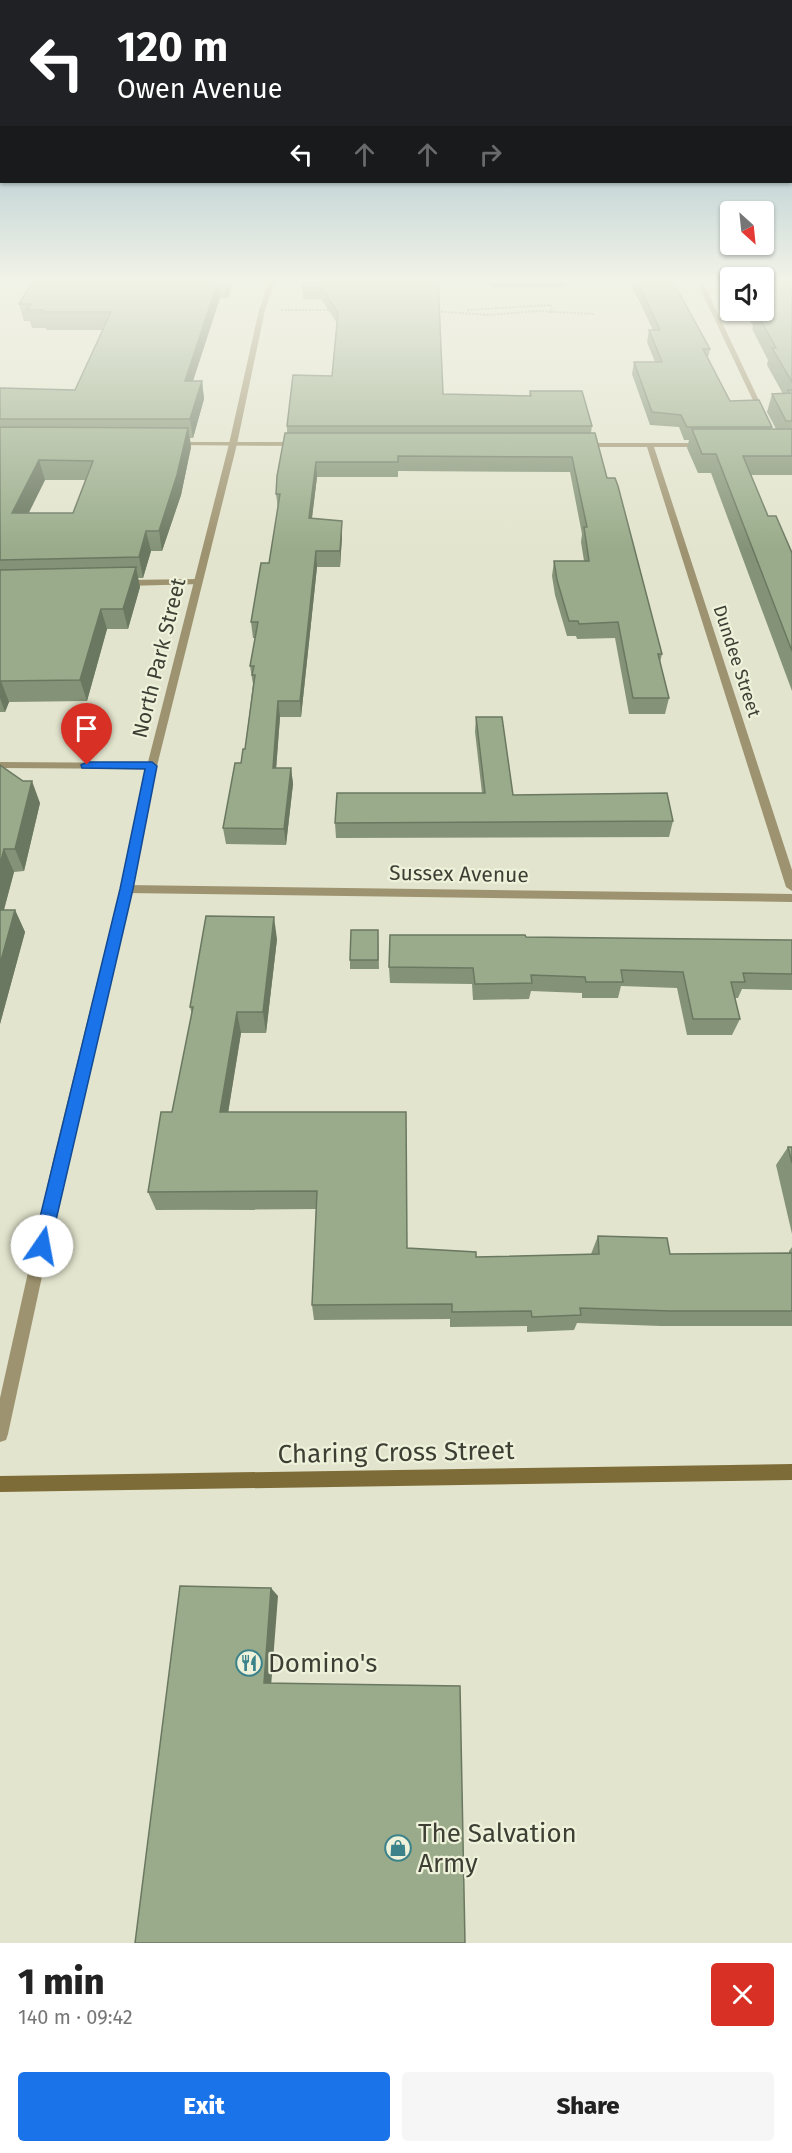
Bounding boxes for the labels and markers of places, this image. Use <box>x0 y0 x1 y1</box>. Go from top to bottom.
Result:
pin <box>61 703 112 765</box>
restaurant icon: Domino's <box>234 1648 264 1678</box>
place label: Domino's <box>268 1648 377 1679</box>
place label: The Salvation Army <box>418 1818 577 1879</box>
shop icon: The Salvation Army <box>383 1833 413 1863</box>

